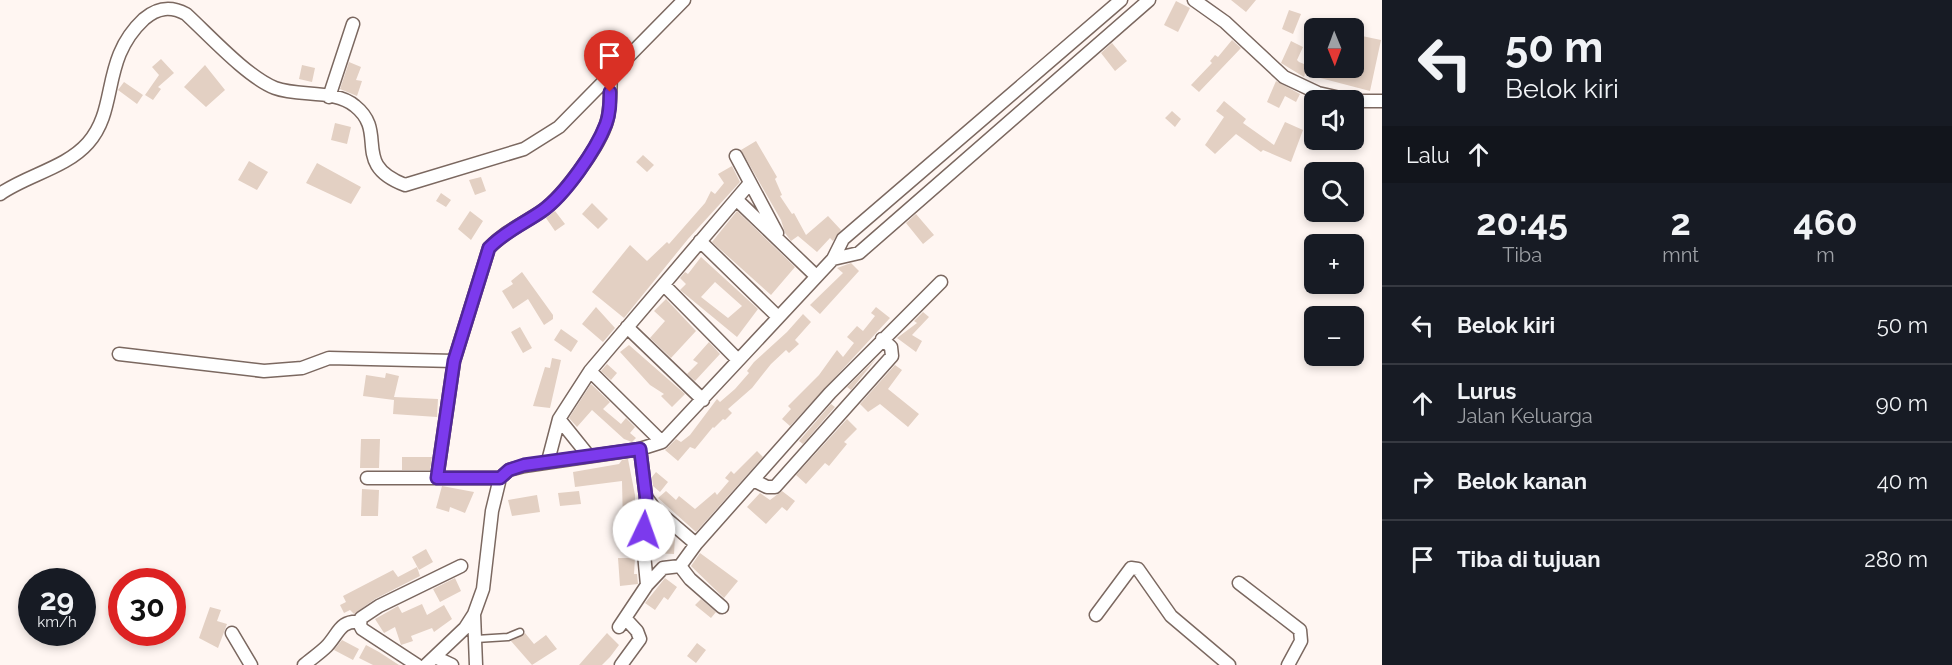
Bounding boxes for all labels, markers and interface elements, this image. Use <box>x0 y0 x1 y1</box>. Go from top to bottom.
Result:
north arrow <box>1304 18 1364 78</box>
map controls <box>1304 18 1364 366</box>
text: 50 m <box>1505 23 1603 72</box>
icon: left <box>1406 24 1484 102</box>
pin <box>584 30 635 92</box>
icon: arrive <box>593 39 626 72</box>
text: Belok kiri <box>1505 73 1619 104</box>
button: sound <box>1304 90 1364 150</box>
icon: ahead <box>1462 138 1495 171</box>
text: Lalu <box>1406 142 1450 168</box>
button: search <box>1304 162 1364 222</box>
text: 20:45 <box>1476 201 1568 243</box>
text: 2 <box>1670 201 1691 243</box>
text: 460 <box>1793 201 1858 243</box>
button: + <box>1304 234 1364 294</box>
text: Tiba <box>1502 243 1542 267</box>
text: mnt <box>1662 243 1699 267</box>
text: m <box>1816 243 1835 267</box>
button: − <box>1304 306 1364 366</box>
icon: left <box>1406 309 1439 342</box>
text: Belok kiri <box>1457 312 1555 338</box>
text: 50 m <box>1877 312 1928 338</box>
text: Lurus <box>1457 378 1516 404</box>
icon: ahead <box>1406 387 1439 420</box>
text: 90 m <box>1876 390 1928 416</box>
text: Jalan Keluarga <box>1457 404 1593 428</box>
icon: right <box>1406 465 1439 498</box>
text: Belok kanan <box>1457 468 1587 494</box>
text: 40 m <box>1877 468 1928 494</box>
position arrow <box>612 498 676 562</box>
icon: arrive <box>1406 543 1439 576</box>
text: Tiba di tujuan <box>1457 546 1600 572</box>
text: 280 m <box>1864 546 1928 572</box>
speed limit sign: 30 <box>108 568 186 646</box>
text: 29 <box>40 582 74 617</box>
text: km/h <box>37 613 77 631</box>

